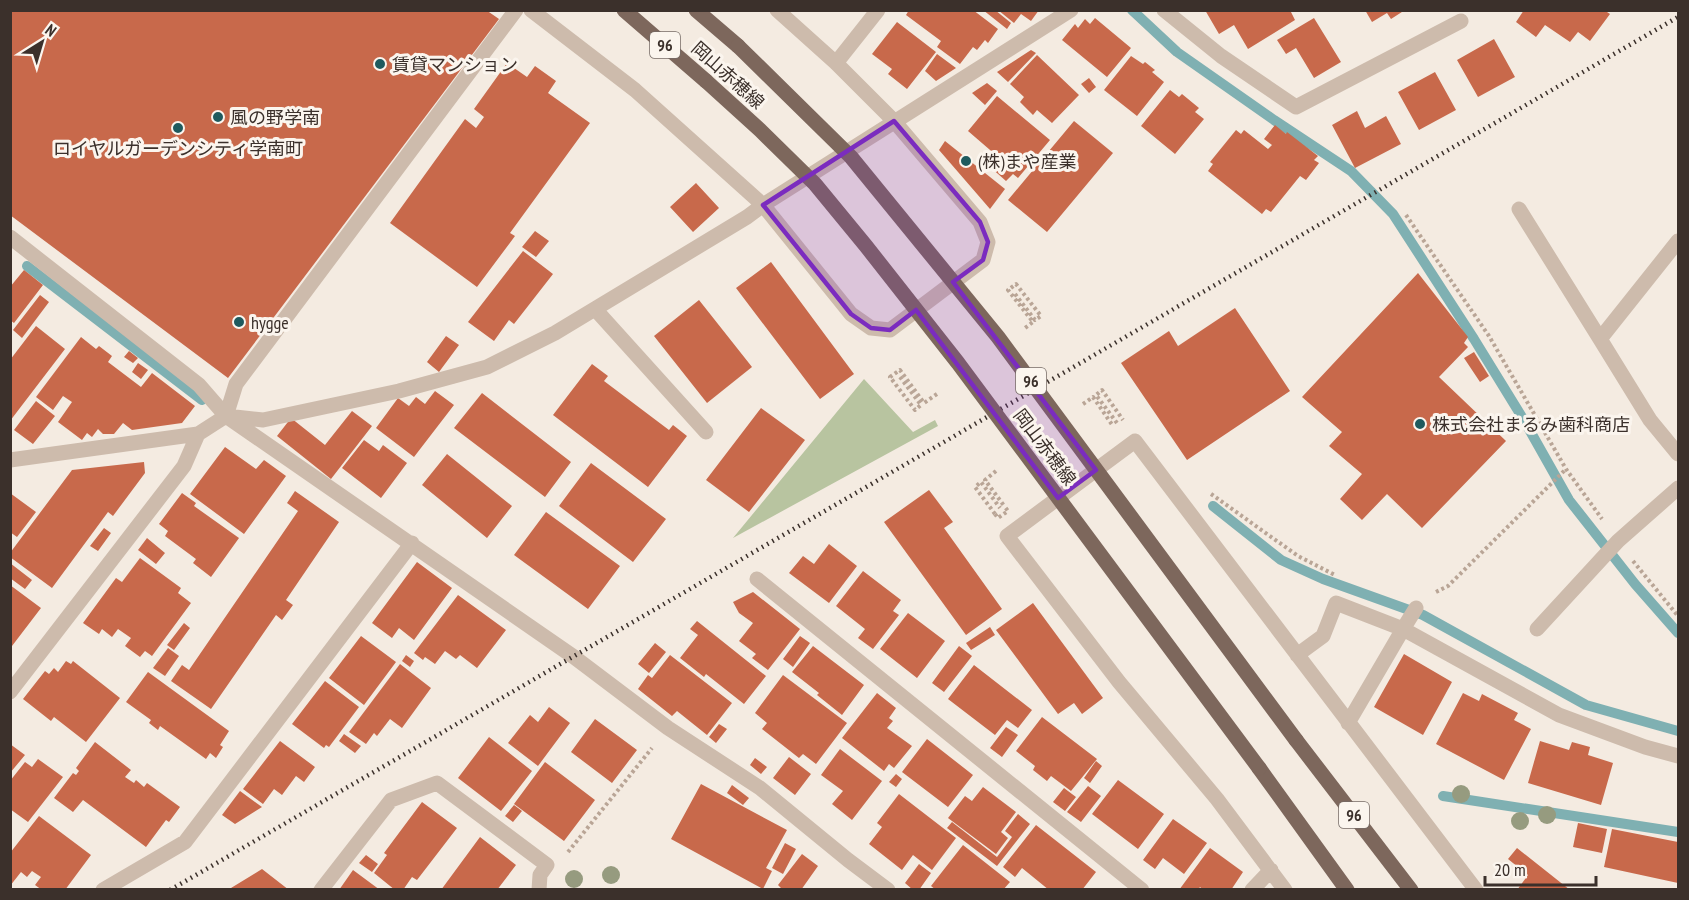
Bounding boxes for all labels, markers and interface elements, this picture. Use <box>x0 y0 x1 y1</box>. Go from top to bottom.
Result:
north arrow <box>12 12 72 72</box>
text: N <box>42 19 60 41</box>
road number: 96 <box>650 32 680 58</box>
street label: 岡山赤穂線 <box>687 36 769 114</box>
place label: 賃貸マンション <box>392 53 518 76</box>
marker: 賃貸マンション <box>373 57 387 71</box>
place label: 風の野学南 <box>230 106 320 129</box>
marker: 風の野学南 <box>211 110 225 124</box>
marker: ロイヤルガーデンシティ学南町 <box>171 121 185 135</box>
place label: ロイヤルガーデンシティ学南町 <box>53 137 303 160</box>
place label: (株)まや産業 <box>978 150 1076 173</box>
marker: (株)まや産業 <box>959 154 973 168</box>
place label: hygge <box>251 311 289 334</box>
marker: hygge <box>232 315 246 329</box>
road number: 96 <box>1016 368 1046 394</box>
street label: 岡山赤穂線 <box>1009 404 1081 490</box>
place label: 株式会社まるみ歯科商店 <box>1432 413 1630 436</box>
marker: 株式会社まるみ歯科商店 <box>1413 417 1427 431</box>
road number: 96 <box>1339 802 1369 828</box>
scale bar <box>1485 849 1596 887</box>
text: 20 m <box>1494 858 1526 881</box>

